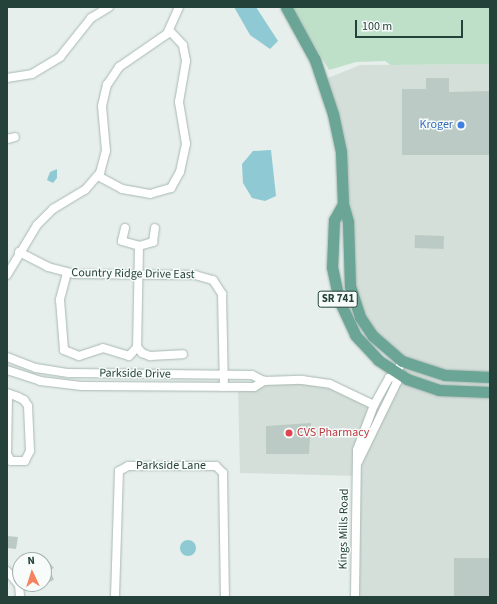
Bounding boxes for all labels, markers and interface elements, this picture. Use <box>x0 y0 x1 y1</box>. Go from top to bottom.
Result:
scale bar <box>357 12 465 38</box>
text: 100 m <box>362 18 392 35</box>
place label: Kroger <box>420 118 453 132</box>
marker: Kroger <box>456 120 466 130</box>
street label: Country Ridge Drive East <box>71 266 195 282</box>
road number: SR 741 <box>317 290 359 308</box>
street label: Parkside Drive <box>99 366 171 382</box>
place label: CVS Pharmacy <box>297 426 369 440</box>
marker: CVS Pharmacy <box>284 428 294 438</box>
street label: Parkside Lane <box>136 459 206 473</box>
street label: Kings Mills Road <box>336 488 352 570</box>
north arrow <box>12 552 52 592</box>
text: N <box>27 553 35 568</box>

